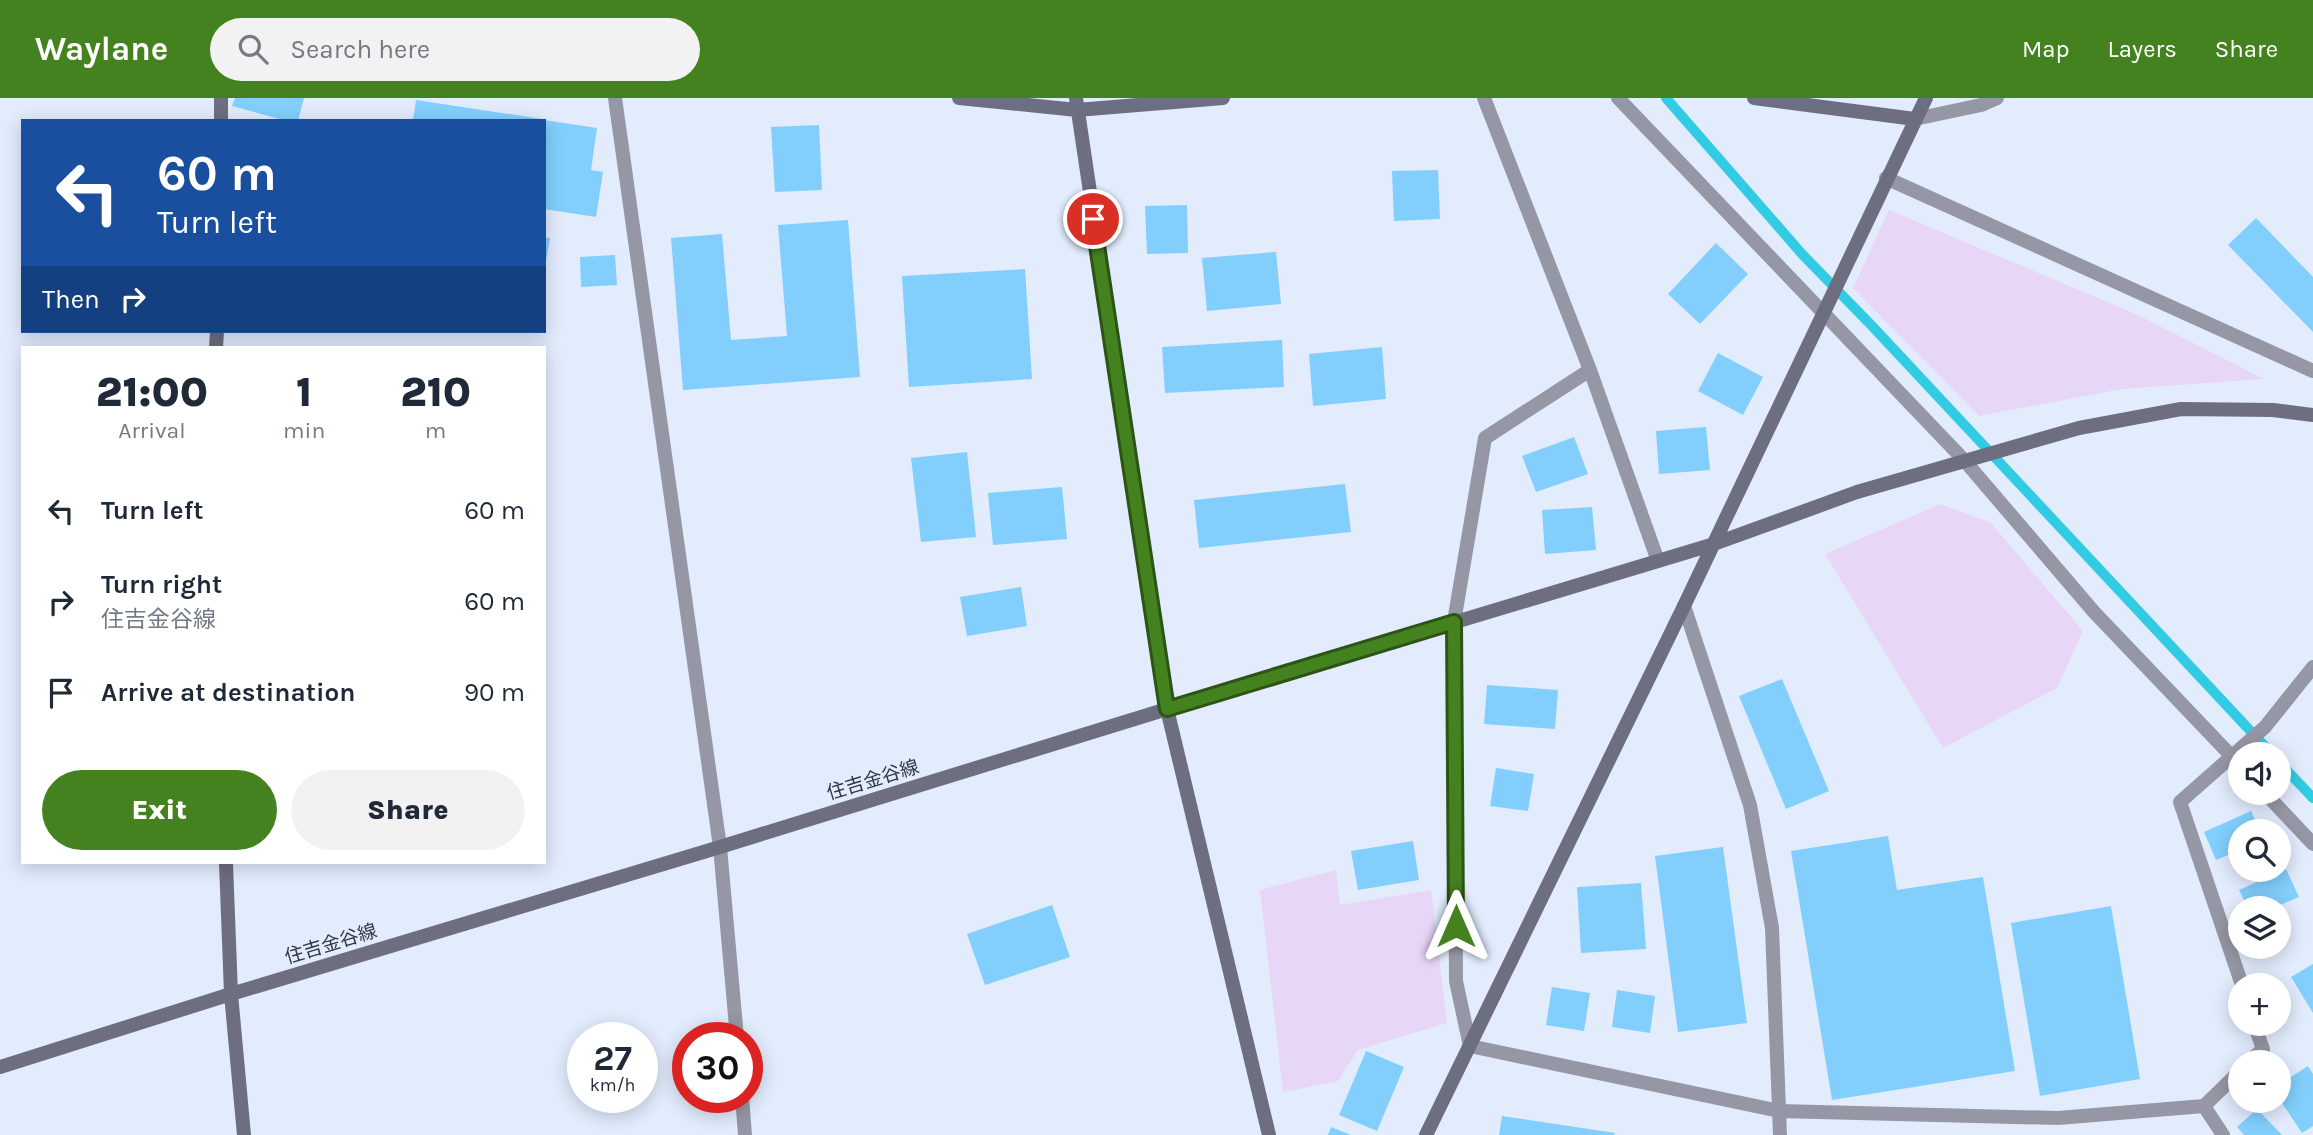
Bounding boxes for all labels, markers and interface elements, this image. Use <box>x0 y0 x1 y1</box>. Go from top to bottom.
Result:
search box <box>210 18 700 81</box>
text: Waylane <box>35 30 168 68</box>
icon: search <box>234 30 272 68</box>
text: Search here <box>290 34 430 65</box>
text: Map <box>2022 35 2070 63</box>
text: Layers <box>2108 35 2177 63</box>
text: Share <box>2215 35 2278 63</box>
text: 60 m <box>157 145 277 202</box>
icon: left <box>42 147 133 238</box>
pin <box>1063 189 1123 249</box>
icon: arrive <box>1074 200 1112 238</box>
text: Turn left <box>157 204 277 241</box>
icon: right <box>114 280 152 318</box>
text: Then <box>42 284 100 315</box>
text: 21:00 <box>96 367 208 417</box>
text: 1 <box>296 367 312 417</box>
text: 210 <box>400 367 471 417</box>
text: Arrival <box>118 417 186 444</box>
text: min <box>283 417 325 444</box>
text: m <box>425 417 446 444</box>
icon: left <box>42 492 80 530</box>
text: Turn left <box>101 495 203 526</box>
text: 60 m <box>464 495 525 526</box>
text: Turn right <box>101 569 222 600</box>
icon: right <box>42 583 80 621</box>
text: 60 m <box>464 586 525 617</box>
text: 住吉金谷線 <box>101 606 216 633</box>
icon: arrive <box>42 674 80 712</box>
text: Arrive at destination <box>101 677 355 708</box>
text: 90 m <box>464 677 525 708</box>
map controls <box>2228 742 2291 1113</box>
button: sound <box>2228 742 2291 805</box>
street label: 住吉金谷線 <box>824 756 922 804</box>
button: Exit <box>42 770 277 850</box>
button: Share <box>291 770 525 850</box>
button: search <box>2228 819 2291 882</box>
position arrow <box>1419 889 1493 963</box>
button: layers <box>2228 896 2291 959</box>
street label: 住吉金谷線 <box>282 920 380 968</box>
button: + <box>2228 973 2291 1036</box>
speed limit sign: 30 <box>672 1022 763 1113</box>
text: 27 <box>593 1038 632 1079</box>
button: − <box>2228 1050 2291 1113</box>
text: km/h <box>590 1074 635 1096</box>

